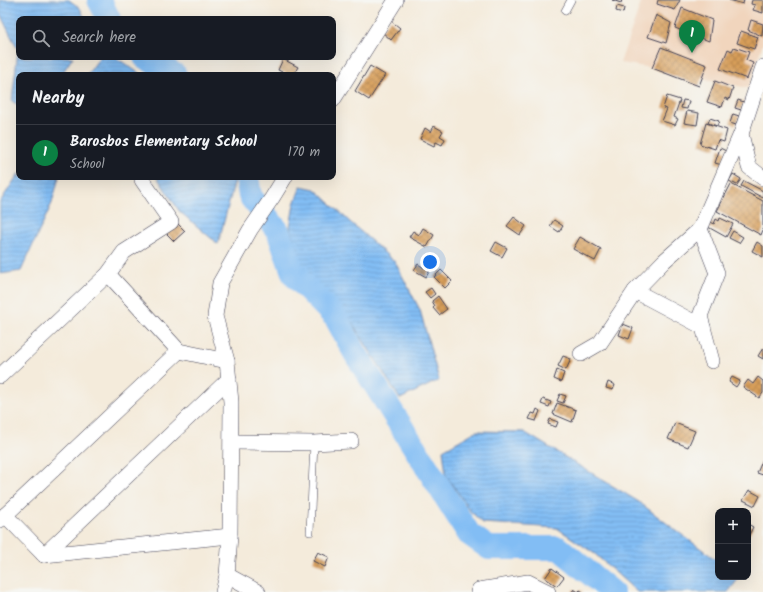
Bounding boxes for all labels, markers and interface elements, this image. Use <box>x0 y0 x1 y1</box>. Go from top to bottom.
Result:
search box <box>16 16 336 60</box>
pin: 1 <box>679 20 705 53</box>
text: Search here <box>62 26 136 50</box>
icon: search <box>30 27 52 49</box>
text: Nearby <box>32 85 84 112</box>
text: Barosbos Elementary School <box>70 130 257 154</box>
text: 1 <box>43 142 47 163</box>
text: 170 m <box>288 142 320 163</box>
text: School <box>70 154 105 175</box>
your location <box>420 252 440 272</box>
map controls <box>715 508 751 580</box>
button: + <box>715 508 751 544</box>
button: − <box>715 544 751 580</box>

